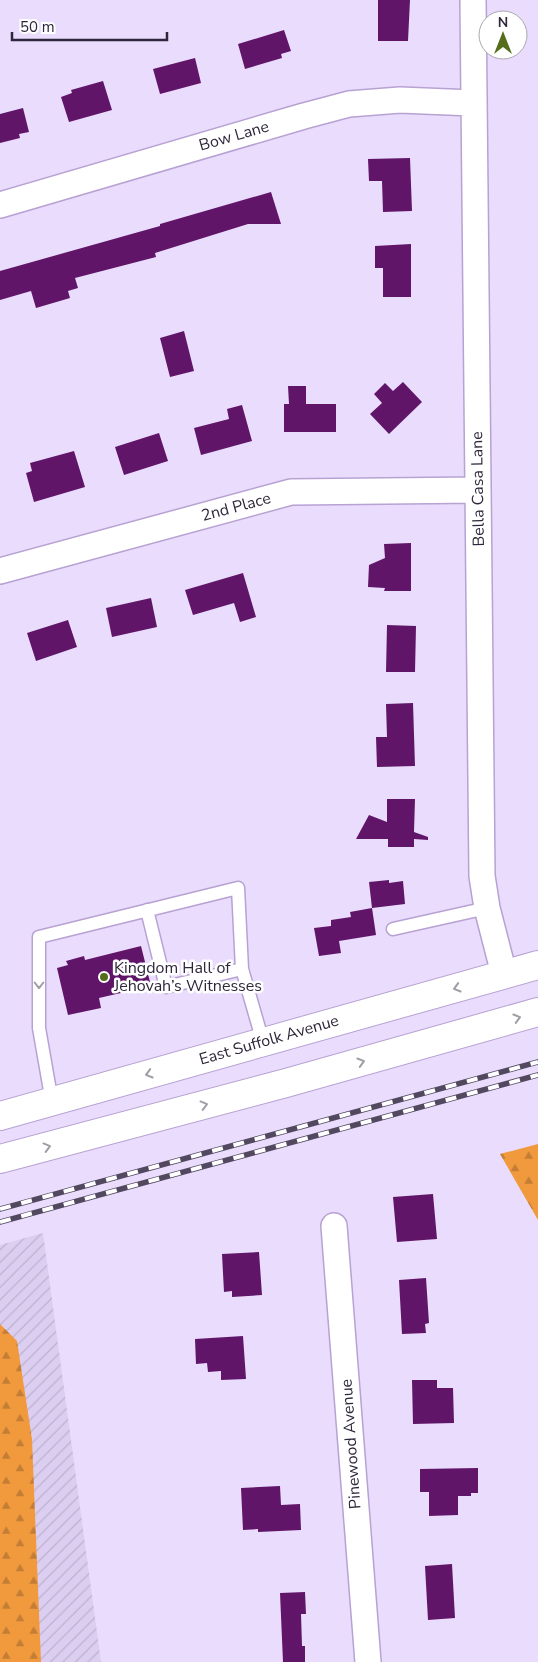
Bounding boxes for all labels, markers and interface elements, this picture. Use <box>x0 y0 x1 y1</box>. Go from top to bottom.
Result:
scale bar <box>12 10 168 42</box>
north arrow <box>478 10 528 60</box>
text: N <box>498 13 508 32</box>
text: 50 m <box>20 17 55 37</box>
street label: Bow Lane <box>196 116 272 156</box>
street label: Bella Casa Lane <box>466 431 490 547</box>
street label: 2nd Place <box>199 487 273 527</box>
place label: Kingdom Hall of Jehovah’s Witnesses <box>113 957 262 997</box>
marker: Kingdom Hall of Jehovah’s Witnesses <box>98 971 110 983</box>
one-way arrow <box>34 982 44 990</box>
one-way arrow <box>453 982 462 992</box>
street label: East Suffolk Avenue <box>197 1010 341 1070</box>
one-way arrow <box>513 1014 521 1024</box>
one-way arrow <box>356 1057 365 1068</box>
one-way arrow <box>145 1068 153 1078</box>
one-way arrow <box>199 1100 208 1110</box>
one-way arrow <box>43 1142 52 1153</box>
street label: Pinewood Avenue <box>335 1378 367 1510</box>

